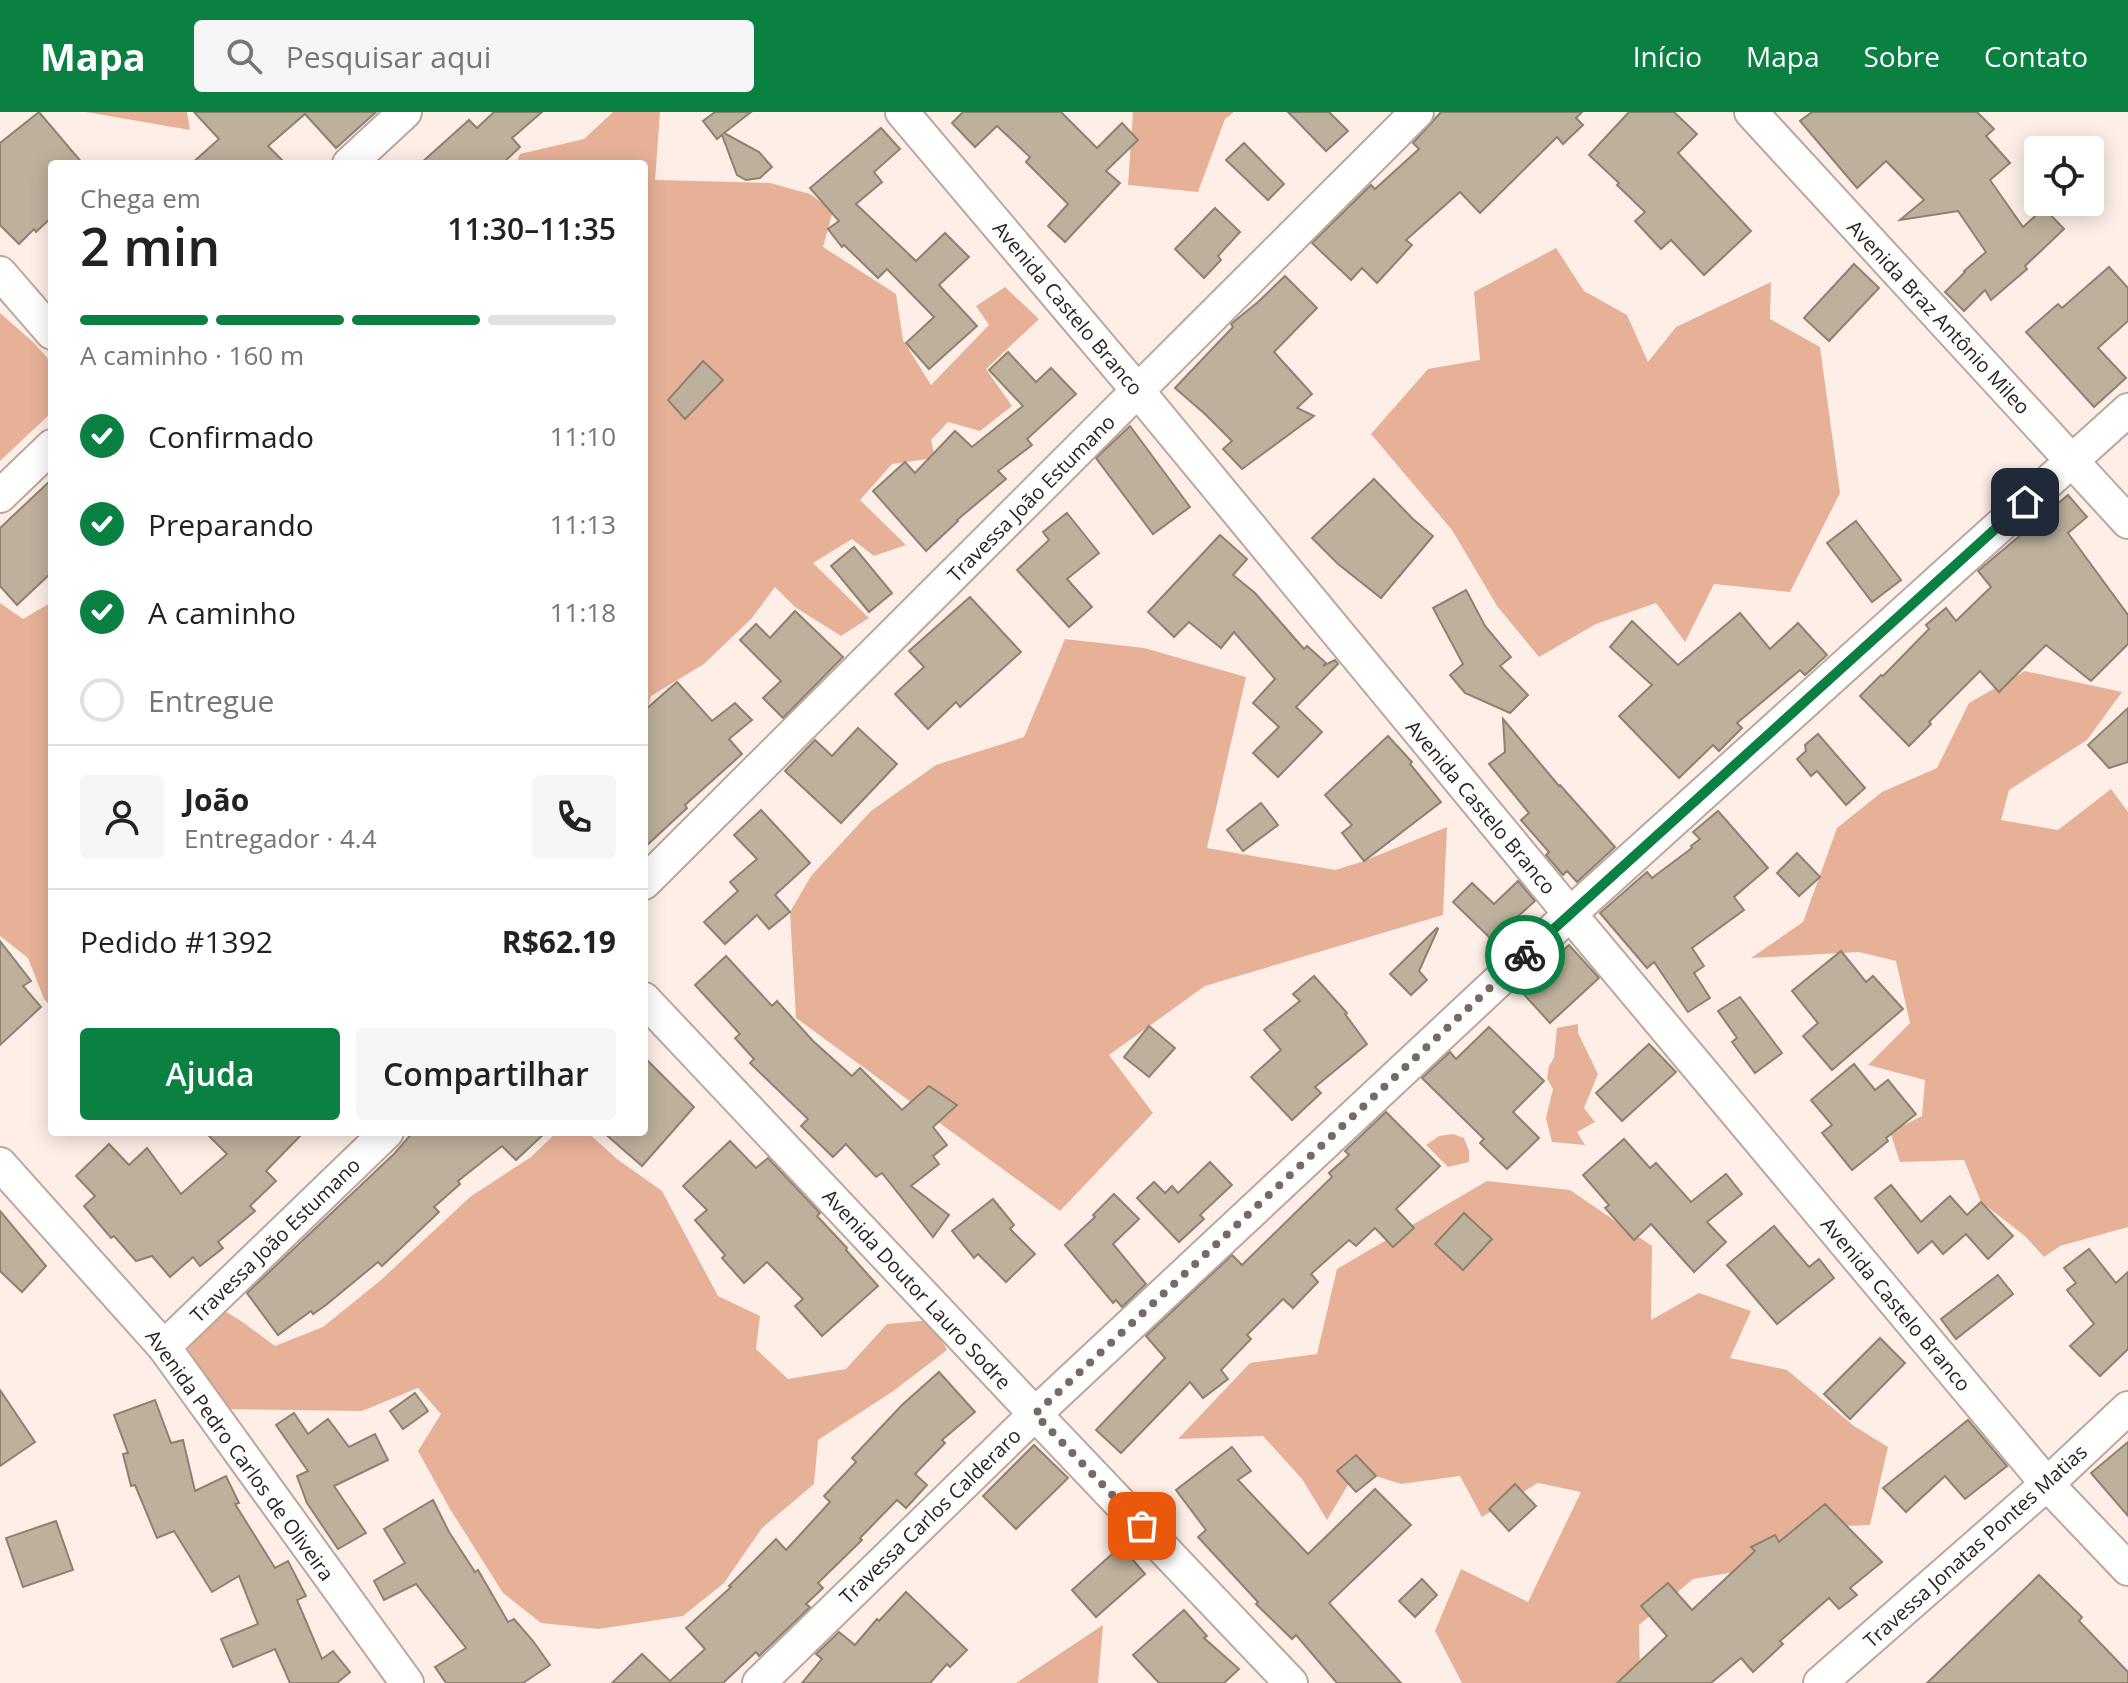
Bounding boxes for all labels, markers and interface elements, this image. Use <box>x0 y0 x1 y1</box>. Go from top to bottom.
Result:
search box <box>194 20 754 92</box>
text: Mapa <box>40 30 146 82</box>
icon: search <box>222 34 266 78</box>
text: Pesquisar aqui <box>286 36 491 77</box>
text: Início <box>1633 37 1702 75</box>
text: Mapa <box>1746 37 1819 75</box>
text: Sobre <box>1863 37 1940 75</box>
text: Contato <box>1984 37 2088 75</box>
map controls <box>2024 136 2104 216</box>
button: locate <box>2024 136 2104 216</box>
text: Chega em <box>80 180 201 216</box>
text: 11:30–11:35 <box>447 208 616 249</box>
text: 2 min <box>80 210 220 281</box>
street label: Avenida Braz Antônio Mileo <box>1842 214 2036 420</box>
street label: Avenida Castelo Branco <box>987 215 1149 401</box>
text: A caminho · 160 m <box>80 337 304 373</box>
street label: Travessa João Estumano <box>941 408 1121 588</box>
icon: check <box>80 414 124 458</box>
text: Confirmado <box>148 416 314 457</box>
text: 11:10 <box>550 418 616 454</box>
pin <box>1991 468 2059 536</box>
icon: home <box>2003 480 2047 524</box>
icon: check <box>80 502 124 546</box>
text: Preparando <box>148 504 314 545</box>
text: 11:13 <box>550 506 616 542</box>
icon: check <box>80 590 124 634</box>
text: A caminho <box>148 592 296 633</box>
text: 11:18 <box>550 594 616 630</box>
text: Entregue <box>148 680 274 721</box>
street label: Avenida Castelo Branco <box>1400 714 1562 900</box>
button: person <box>80 775 164 859</box>
button: phone <box>532 775 616 859</box>
text: João <box>184 779 249 820</box>
text: Entregador · 4.4 <box>184 820 377 856</box>
courier <box>1485 915 1565 995</box>
text: Pedido #1392 <box>80 921 273 962</box>
text: R$62.19 <box>502 921 616 962</box>
icon: bike <box>1503 933 1547 977</box>
button: Ajuda <box>80 1028 340 1120</box>
button: Compartilhar <box>356 1028 616 1120</box>
street label: Travessa João Estumano <box>184 1152 366 1328</box>
street label: Avenida Doutor Lauro Sodre <box>817 1183 1017 1395</box>
street label: Avenida Castelo Branco <box>1815 1211 1977 1397</box>
street label: Avenida Pedro Carlos de Oliveira <box>140 1324 340 1586</box>
street label: Travessa Carlos Calderaro <box>833 1422 1027 1610</box>
street label: Travessa Jonatas Pontes Matias <box>1857 1438 2093 1654</box>
pin <box>1108 1492 1176 1560</box>
icon: bag <box>1120 1504 1164 1548</box>

